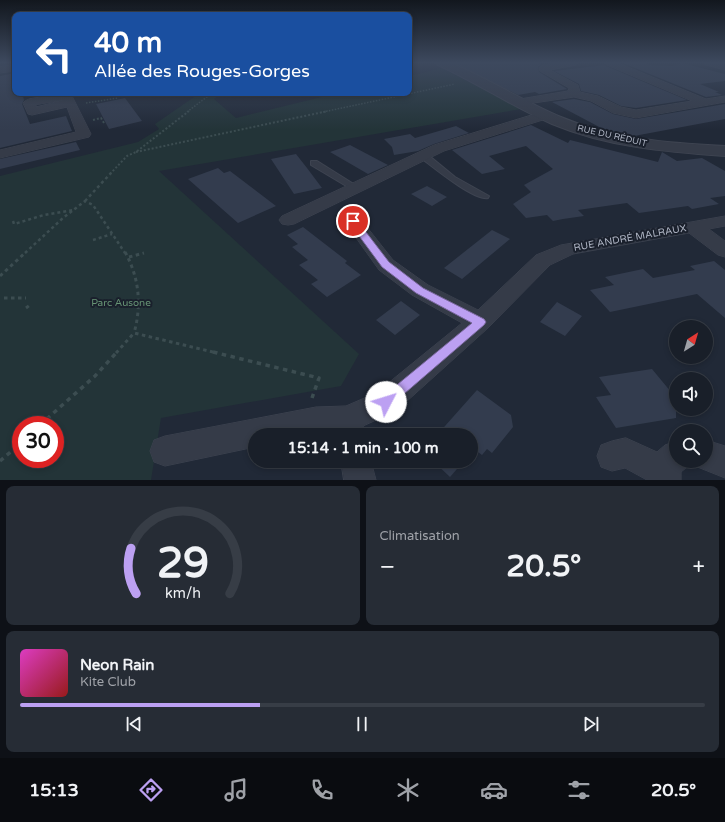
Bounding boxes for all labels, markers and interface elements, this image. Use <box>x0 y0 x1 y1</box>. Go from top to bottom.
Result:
text: 40 m <box>94 26 162 60</box>
icon: left <box>28 28 80 80</box>
text: Allée des Rouges-Gorges <box>94 60 310 82</box>
street label: RUE DU RÉDUIT <box>576 122 649 149</box>
pin <box>336 204 370 238</box>
icon: arrive <box>342 210 364 232</box>
street label: RUE ANDRÉ MALRAUX <box>573 222 688 254</box>
park label: Parc Ausone <box>91 297 151 309</box>
north arrow <box>669 320 713 364</box>
map controls <box>669 320 713 468</box>
button: sound <box>669 372 713 416</box>
position arrow <box>365 381 407 423</box>
speed limit sign: 30 <box>12 416 64 468</box>
button: search <box>669 424 713 468</box>
text: 15:14 · 1 min · 100 m <box>288 439 438 457</box>
text: Climatisation <box>380 528 460 544</box>
text: 29 <box>157 538 209 588</box>
text: 20.5° <box>506 548 581 585</box>
text: − <box>380 554 395 580</box>
text: + <box>693 554 705 580</box>
text: km/h <box>165 584 201 601</box>
text: Neon Rain <box>80 656 154 674</box>
text: Kite Club <box>80 674 136 690</box>
icon: previous <box>123 713 145 735</box>
icon: pause <box>351 713 373 735</box>
icon: next <box>580 713 602 735</box>
icon: directions <box>137 776 165 804</box>
icon: music <box>222 776 250 804</box>
icon: phone <box>308 776 336 804</box>
icon: climate <box>394 776 422 804</box>
icon: car <box>480 776 508 804</box>
icon: filters <box>565 776 593 804</box>
text: 15:13 <box>29 779 79 801</box>
text: 20.5° <box>651 779 696 801</box>

